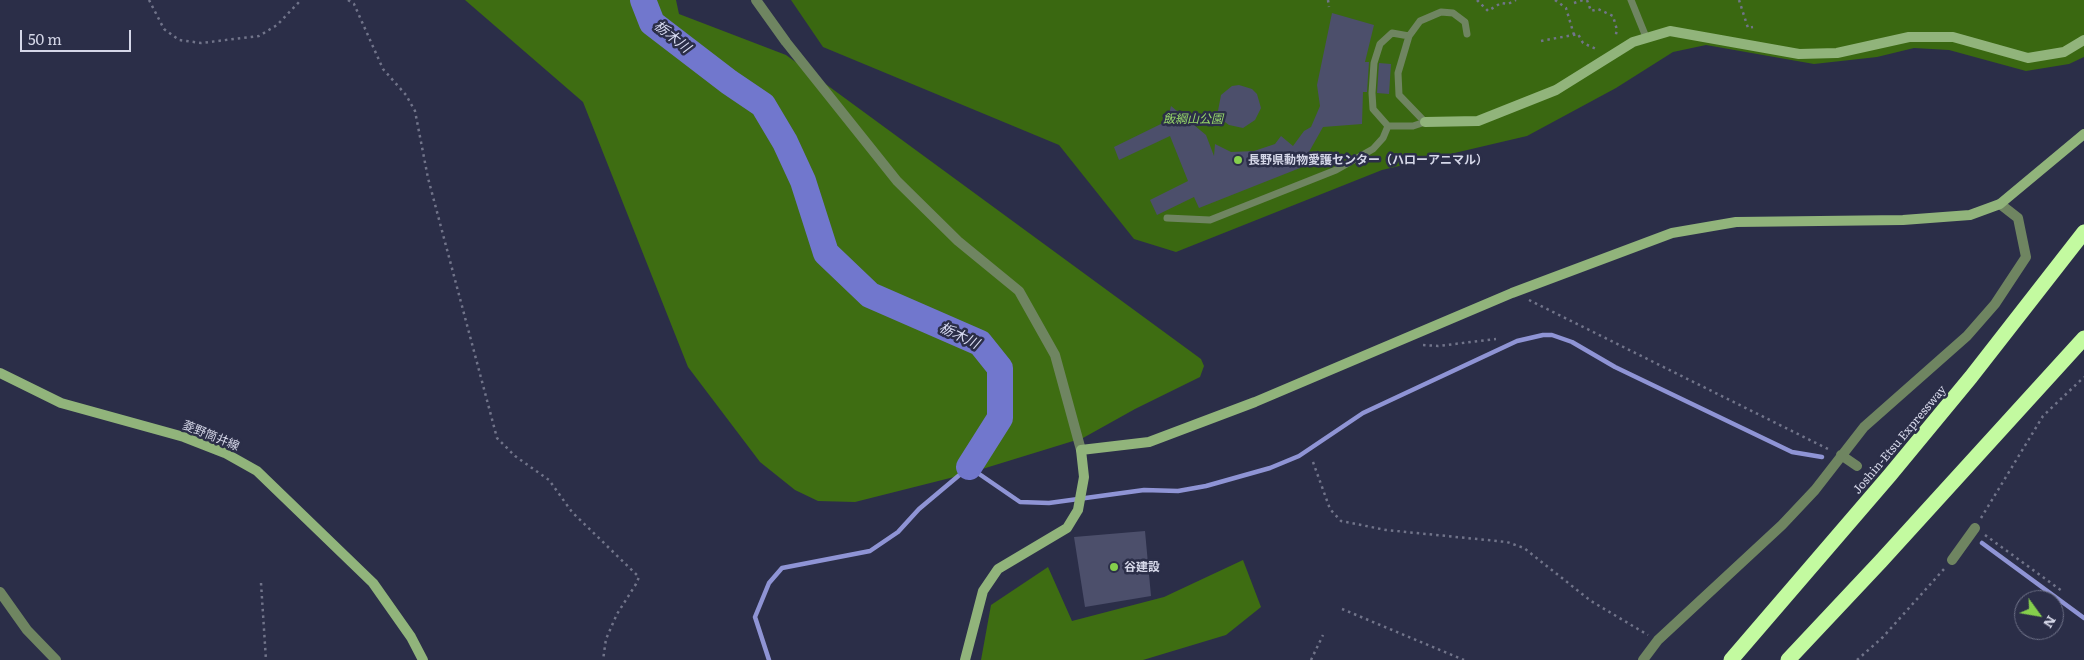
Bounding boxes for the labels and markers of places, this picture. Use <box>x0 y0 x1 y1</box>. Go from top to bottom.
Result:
place label: 長野県動物愛護センター（ハローアニマル） <box>1248 153 1488 167</box>
marker: 長野県動物愛護センター（ハローアニマル） <box>1232 154 1244 166</box>
place label: 谷建設 <box>1124 560 1160 574</box>
marker: 谷建設 <box>1108 561 1120 573</box>

